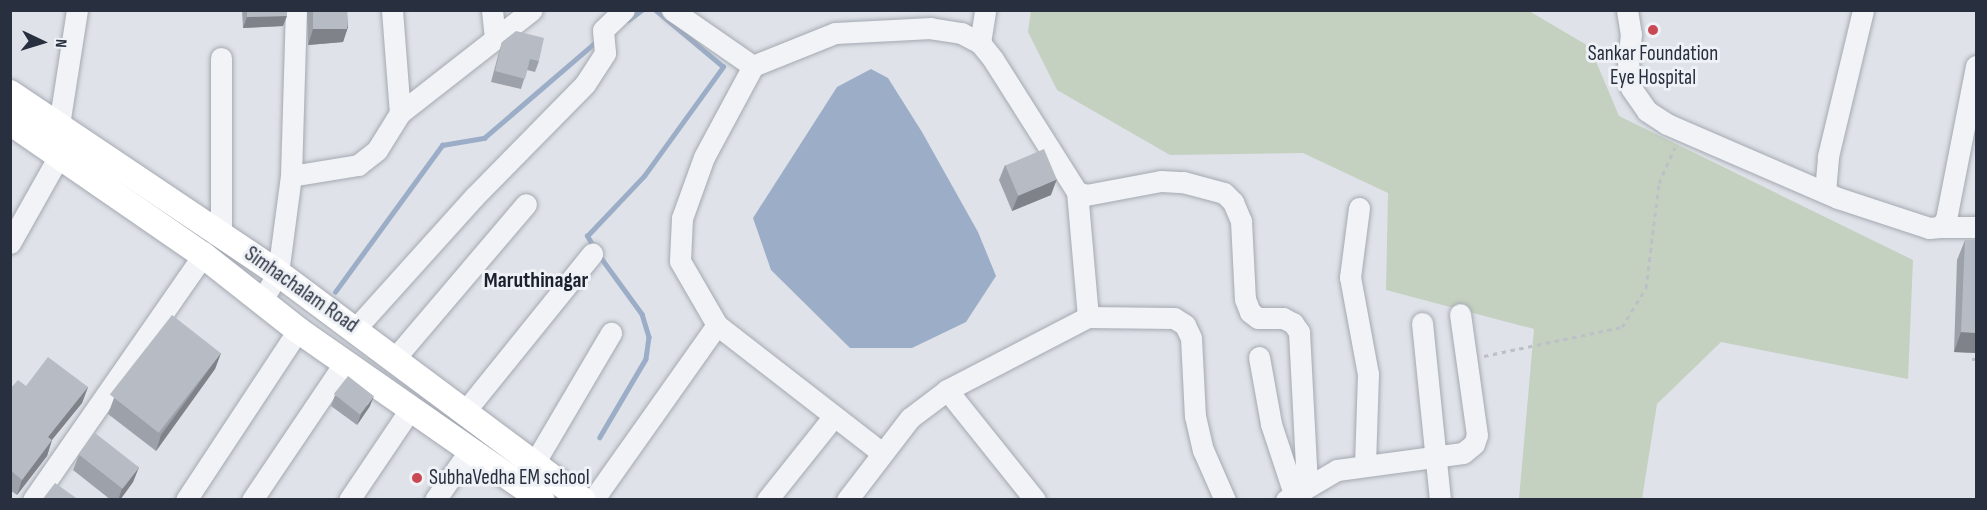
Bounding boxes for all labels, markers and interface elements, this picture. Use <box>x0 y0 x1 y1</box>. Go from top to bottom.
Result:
north arrow <box>12 12 72 72</box>
marker: Sankar Foundation Eye Hospital <box>1644 21 1662 39</box>
text: N <box>51 38 70 48</box>
place label: Sankar Foundation Eye Hospital <box>1588 41 1718 91</box>
street label: Simhachalam Road <box>239 242 363 338</box>
district label: Maruthinagar <box>484 268 588 294</box>
place label: SubhaVedha EM school <box>429 465 590 491</box>
marker: SubhaVedha EM school <box>410 471 424 485</box>

